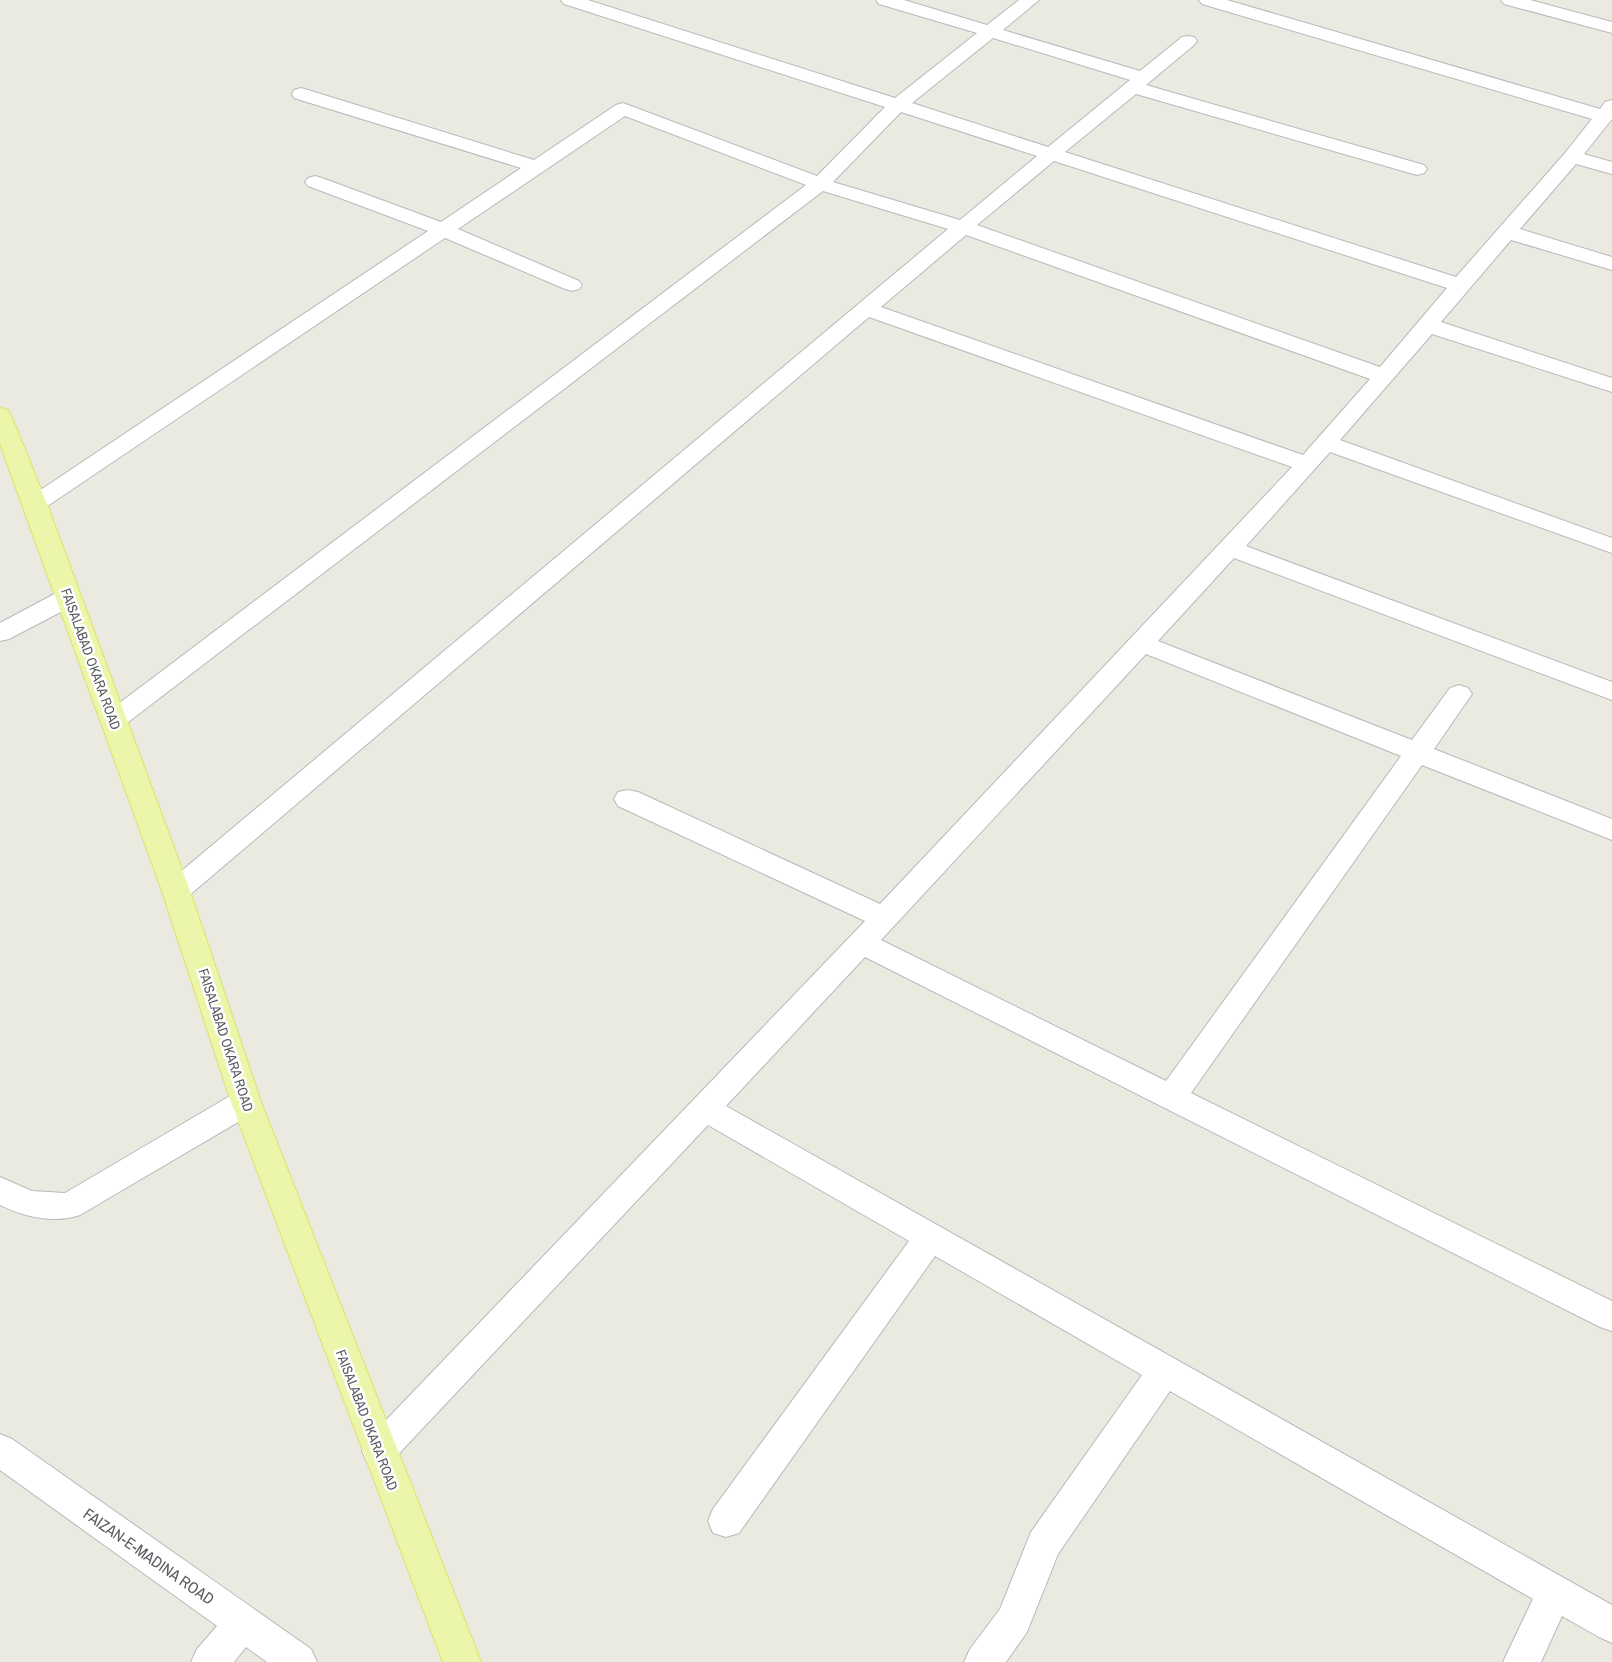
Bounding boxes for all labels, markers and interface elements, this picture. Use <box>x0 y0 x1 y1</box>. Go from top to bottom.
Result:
street label: FAISALABAD OKARA ROAD <box>57 586 125 732</box>
street label: FAISALABAD OKARA ROAD <box>194 966 258 1114</box>
street label: FAISALABAD OKARA ROAD <box>332 1347 402 1493</box>
street label: FAIZAN-E-MADINA ROAD <box>79 1502 219 1610</box>

